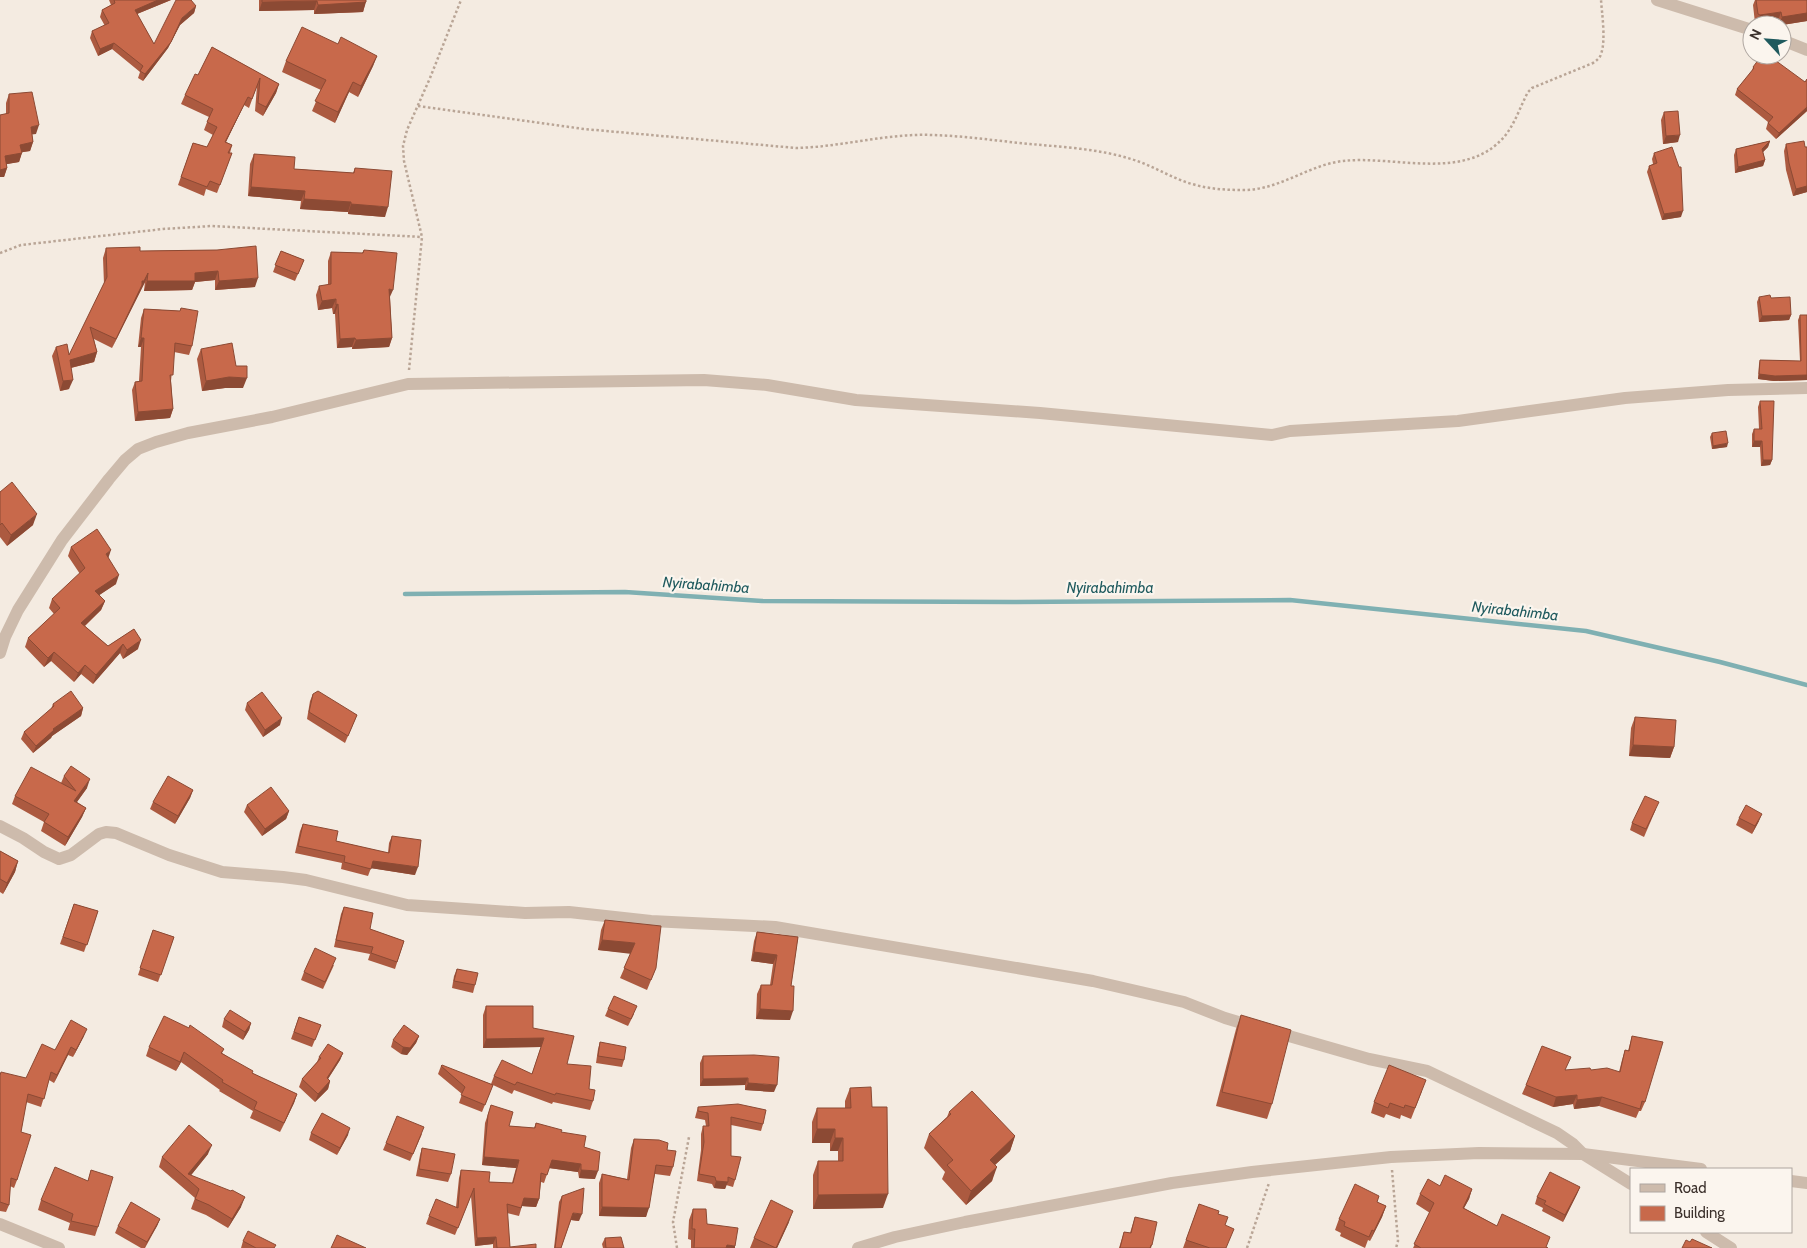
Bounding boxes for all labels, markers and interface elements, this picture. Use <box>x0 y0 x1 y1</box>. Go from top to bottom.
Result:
north arrow <box>1742 15 1792 65</box>
text: N <box>1745 26 1766 43</box>
water label: Nyirabahimba <box>662 573 750 597</box>
water label: Nyirabahimba <box>1066 579 1154 597</box>
water label: Nyirabahimba <box>1471 598 1559 624</box>
legend <box>1630 1168 1792 1233</box>
text: Road <box>1674 1179 1707 1197</box>
text: Building <box>1674 1204 1725 1222</box>

